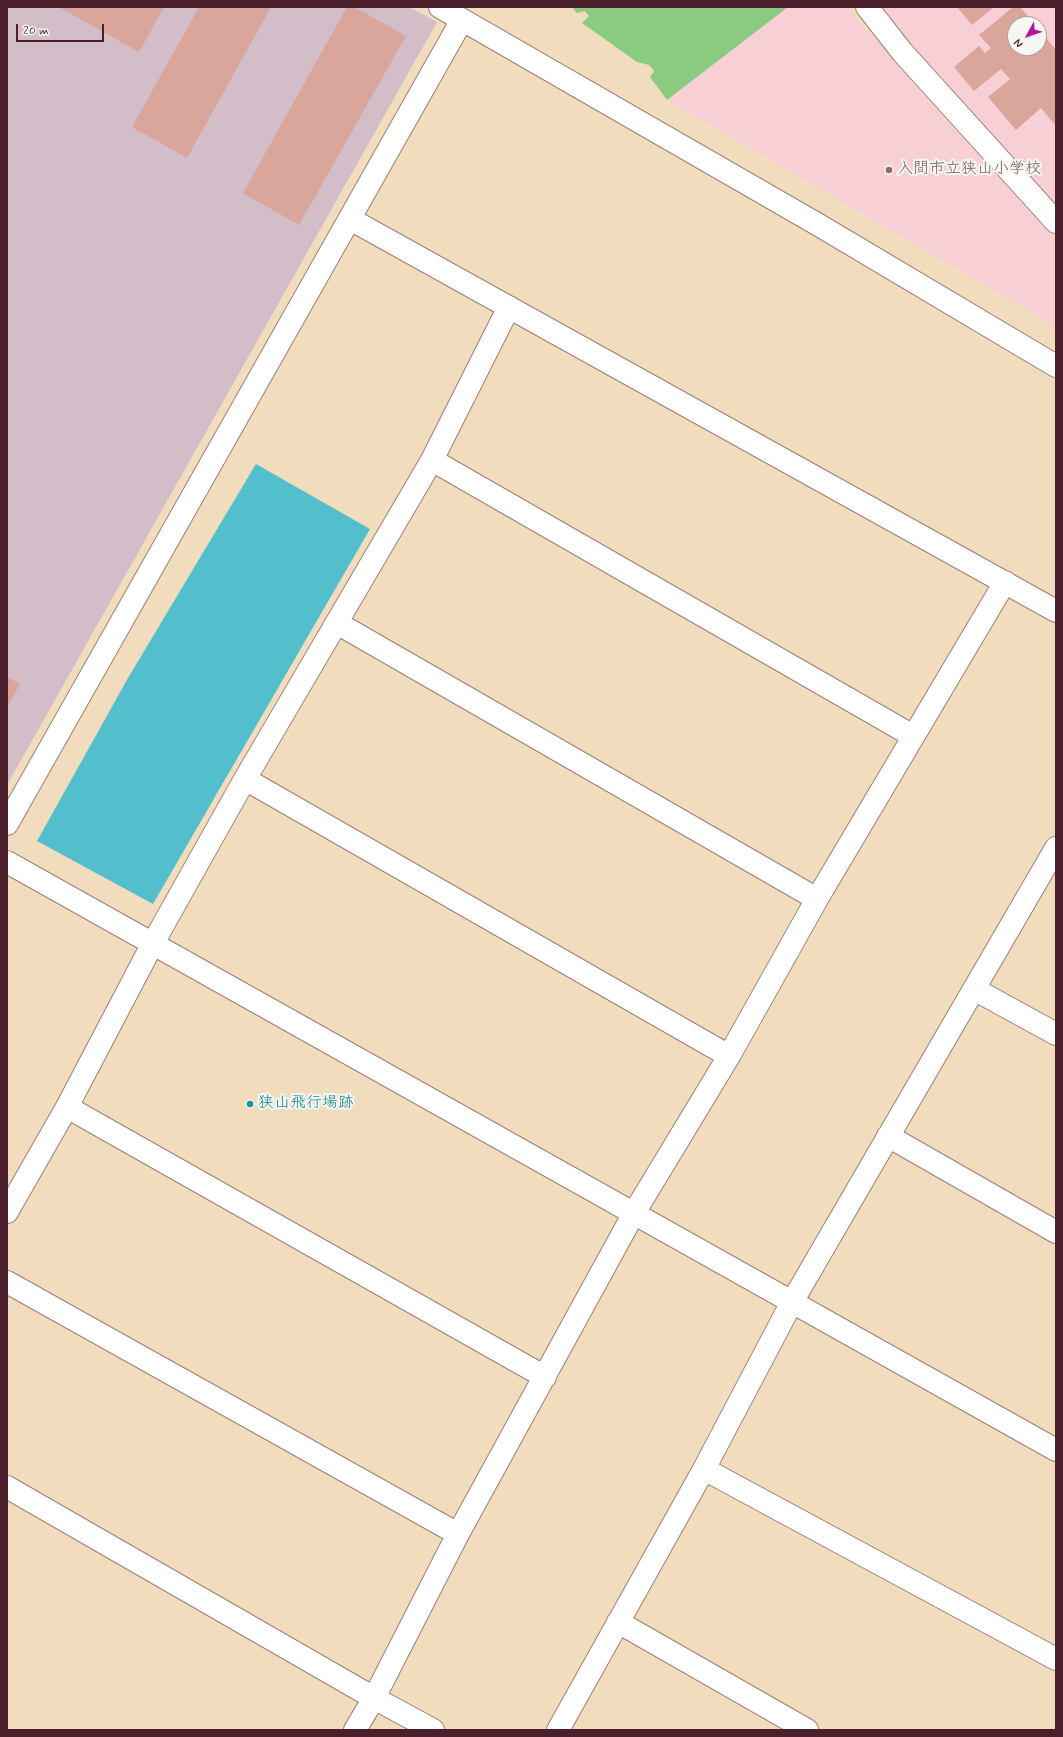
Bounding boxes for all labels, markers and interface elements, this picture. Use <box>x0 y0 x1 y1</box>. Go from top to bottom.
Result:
scale bar <box>18 16 106 42</box>
north arrow <box>1007 16 1047 56</box>
text: 20 m <box>23 23 49 39</box>
text: N <box>1011 36 1026 50</box>
place label: 入間市立狭山小学校 <box>897 160 1041 180</box>
marker: 入間市立狭山小学校 <box>884 165 894 175</box>
place label: 狭山飛行場跡 <box>258 1094 354 1114</box>
marker: 狭山飛行場跡 <box>245 1099 255 1109</box>

